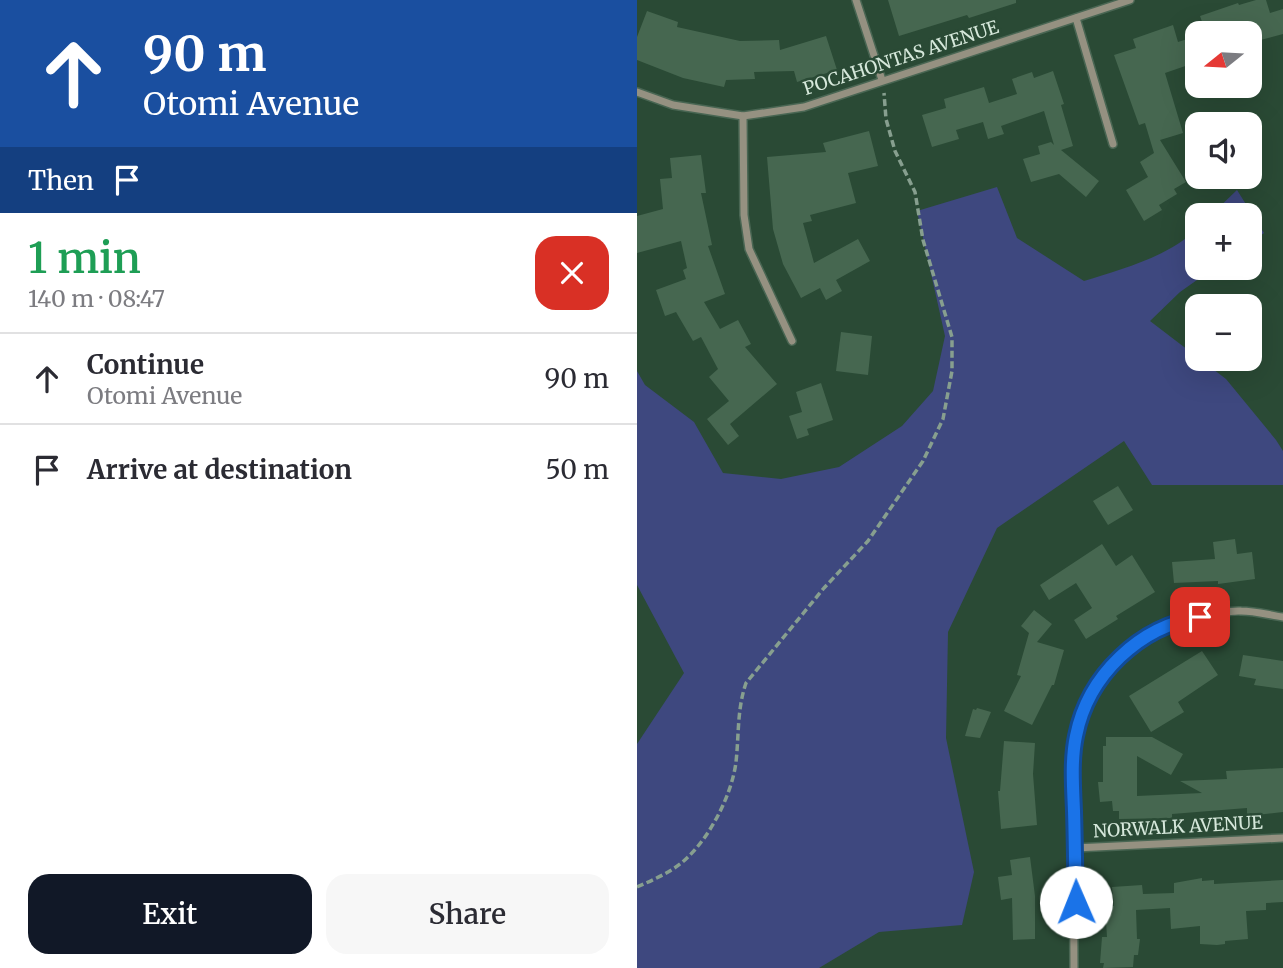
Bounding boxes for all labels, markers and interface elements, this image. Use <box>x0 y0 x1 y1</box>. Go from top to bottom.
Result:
street label: POCAHONTAS AVENUE <box>800 15 1002 100</box>
north arrow <box>1185 21 1262 98</box>
map controls <box>1185 21 1262 371</box>
text: 90 m <box>143 23 267 84</box>
icon: ahead <box>28 28 119 119</box>
text: Otomi Avenue <box>143 84 359 124</box>
button: sound <box>1185 112 1262 189</box>
icon: arrive <box>108 161 146 199</box>
text: Then <box>28 164 94 197</box>
button: + <box>1185 203 1262 280</box>
text: 1 min <box>28 232 141 284</box>
button: close <box>535 236 609 310</box>
text: 140 m · 08:47 <box>28 284 165 313</box>
button: − <box>1185 294 1262 371</box>
text: Continue <box>87 348 204 381</box>
icon: ahead <box>28 360 66 398</box>
text: 90 m <box>545 362 609 395</box>
text: Otomi Avenue <box>87 381 242 410</box>
icon: arrive <box>28 451 66 489</box>
text: Arrive at destination <box>87 453 352 486</box>
text: 50 m <box>545 453 609 486</box>
pin <box>1170 587 1230 647</box>
icon: arrive <box>1181 598 1219 636</box>
street label: NORWALK AVENUE <box>1093 811 1264 842</box>
position arrow <box>1039 865 1113 939</box>
button: Exit <box>28 874 312 954</box>
button: Share <box>326 874 609 954</box>

